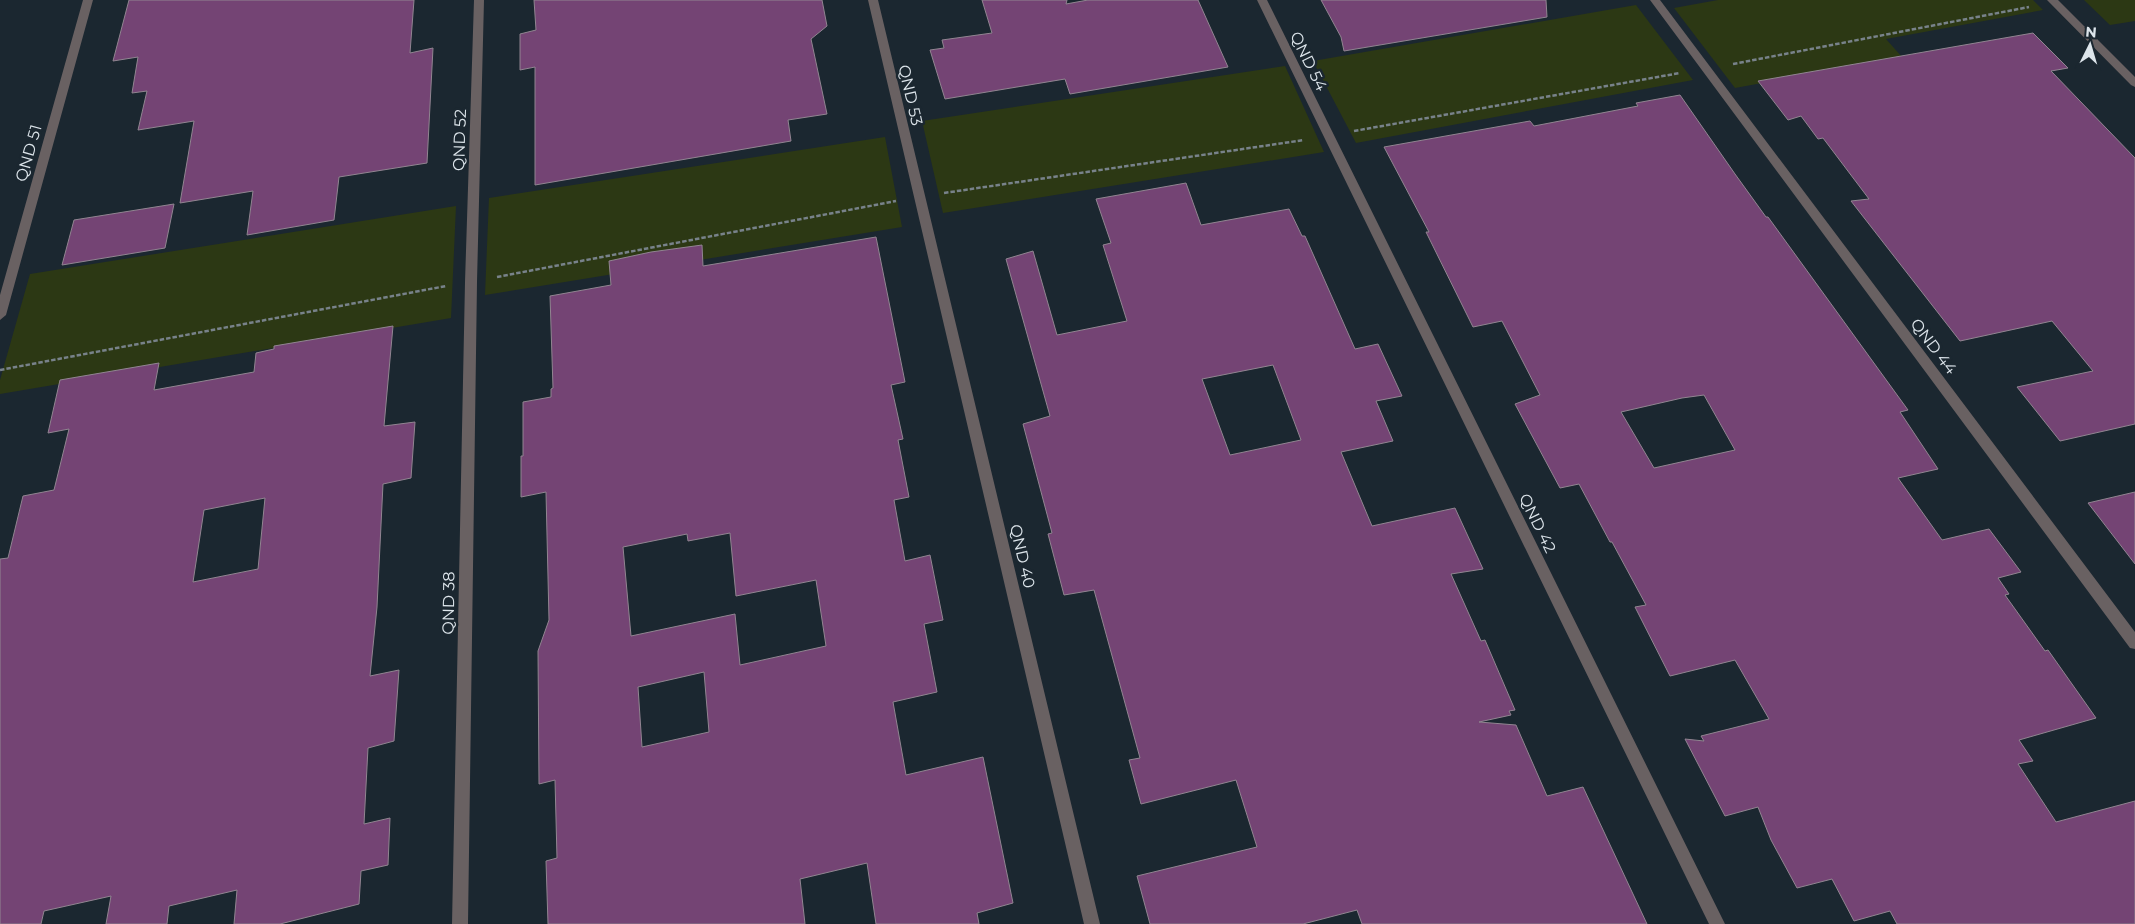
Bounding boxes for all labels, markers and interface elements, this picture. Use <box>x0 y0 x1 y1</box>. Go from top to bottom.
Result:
north arrow <box>2065 20 2115 70</box>
text: N <box>2085 23 2098 42</box>
street label: QND 54 <box>1286 29 1331 94</box>
street label: QND 53 <box>894 63 927 127</box>
street label: QND 52 <box>449 109 470 171</box>
street label: QND 51 <box>11 122 46 184</box>
street label: QND 44 <box>1906 315 1961 378</box>
street label: QND 42 <box>1515 491 1560 556</box>
street label: QND 40 <box>1006 522 1039 590</box>
street label: QND 38 <box>438 571 459 635</box>

